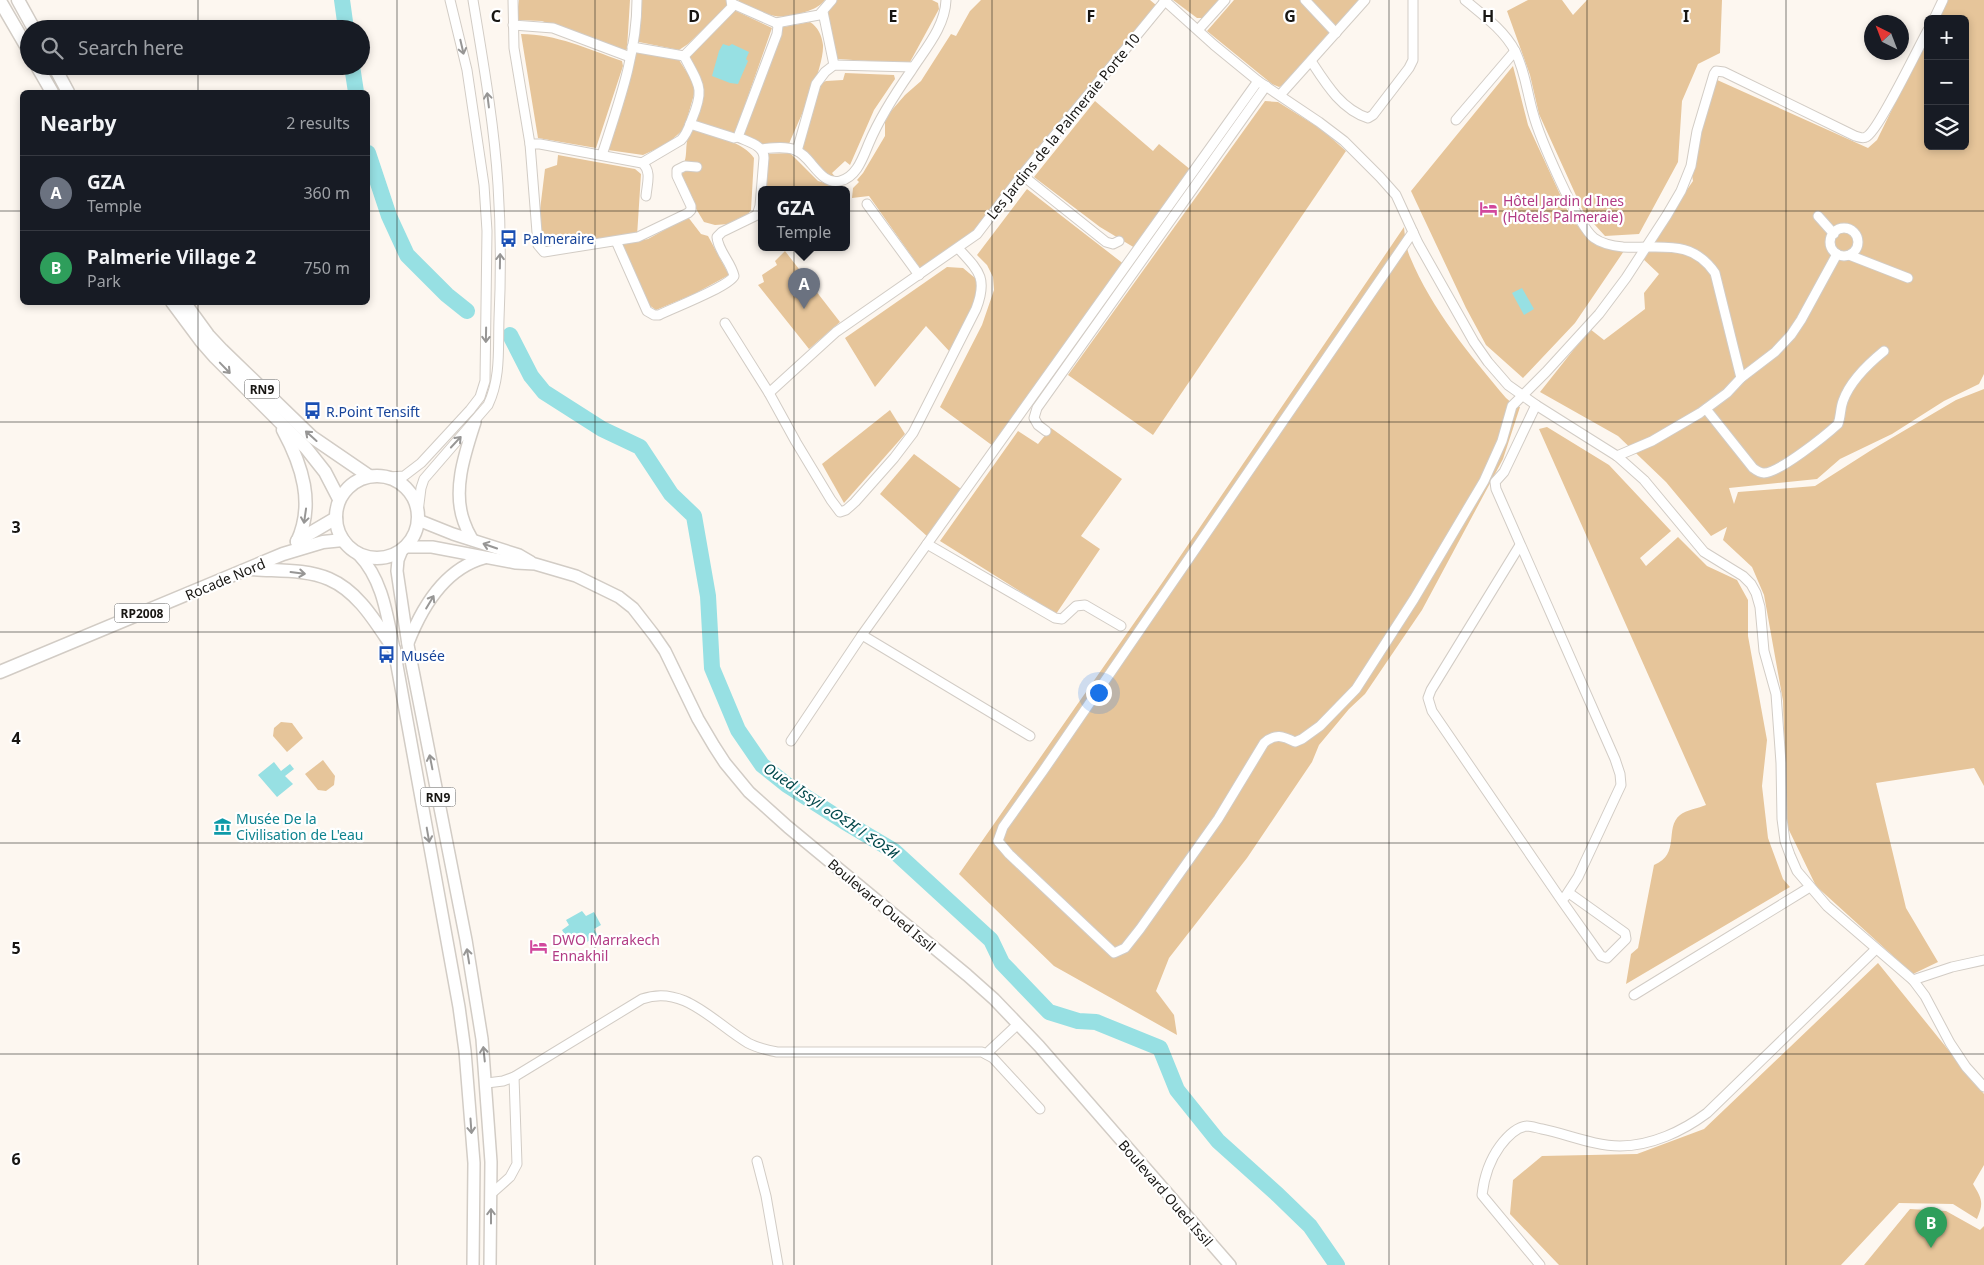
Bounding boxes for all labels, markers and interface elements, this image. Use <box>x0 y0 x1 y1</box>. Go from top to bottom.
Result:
text: C <box>491 5 501 27</box>
text: D <box>688 5 700 27</box>
text: E <box>889 5 898 27</box>
text: F <box>1087 5 1095 27</box>
text: G <box>1284 5 1296 27</box>
text: H <box>1482 5 1494 27</box>
text: I <box>1683 5 1689 27</box>
north arrow <box>1864 15 1909 60</box>
map controls <box>1924 15 1969 150</box>
button: + <box>1924 15 1969 60</box>
search box <box>20 20 370 75</box>
street label: Les Jardins de la Palmeraie Porte 10 <box>982 29 1144 223</box>
icon: search <box>38 34 66 62</box>
text: Search here <box>78 35 184 61</box>
one-way arrow <box>458 39 467 55</box>
button: − <box>1924 60 1969 105</box>
one-way arrow <box>483 92 493 108</box>
button: layers <box>1924 105 1969 150</box>
text: Nearby <box>40 109 116 137</box>
text: 2 results <box>286 112 350 134</box>
text: GZA <box>87 169 125 195</box>
text: A <box>50 182 62 204</box>
text: 360 m <box>303 182 350 204</box>
popup <box>758 186 850 251</box>
place label: Hôtel Jardin d Ines (Hotels Palmeraie) <box>1503 191 1624 226</box>
text: Temple <box>87 195 142 217</box>
text: GZA <box>777 195 815 221</box>
hotel icon: Hôtel Jardin d Ines (Hotels Palmeraie) <box>1479 198 1499 218</box>
text: Temple <box>777 221 831 243</box>
bus stop icon: Palmeraire <box>499 228 519 248</box>
place label: Palmeraire <box>523 229 594 248</box>
text: Palmerie Village 2 <box>87 244 256 270</box>
one-way arrow <box>495 254 505 270</box>
text: B <box>51 257 61 279</box>
text: 750 m <box>303 257 350 279</box>
pin: A <box>788 268 820 309</box>
text: Park <box>87 270 121 292</box>
one-way arrow <box>481 327 491 343</box>
one-way arrow <box>219 361 231 374</box>
road number: RN9 <box>244 379 280 398</box>
bus stop icon: R.Point Tensift <box>302 401 322 421</box>
place label: R.Point Tensift <box>326 402 420 421</box>
one-way arrow <box>305 430 318 442</box>
one-way arrow <box>450 436 462 448</box>
one-way arrow <box>300 508 310 524</box>
text: 3 <box>11 516 21 538</box>
one-way arrow <box>482 540 498 550</box>
street label: Rocade Nord <box>182 554 268 604</box>
one-way arrow <box>290 568 306 578</box>
one-way arrow <box>425 595 435 609</box>
road number: RP2008 <box>114 604 170 622</box>
bus stop icon: Musée <box>377 645 397 665</box>
place label: Musée <box>401 646 445 665</box>
your location <box>1086 680 1112 706</box>
text: 4 <box>11 727 21 749</box>
one-way arrow <box>426 754 435 770</box>
water label: Oued Issyl ⴰⵙⵉⴼ ⵏ ⵉⵙⵉⵍ <box>760 758 903 863</box>
road number: RN9 <box>420 788 456 806</box>
place label: Musée De la Civilisation de L'eau <box>236 809 363 844</box>
museum icon: Musée De la Civilisation de L'eau <box>212 816 232 836</box>
one-way arrow <box>424 826 434 842</box>
street label: Boulevard Oued Issil <box>824 854 940 956</box>
place label: DWO Marrakech Ennakhil <box>552 930 660 965</box>
text: 5 <box>11 937 21 959</box>
hotel icon: DWO Marrakech Ennakhil <box>528 937 548 957</box>
one-way arrow <box>463 948 473 964</box>
one-way arrow <box>479 1046 489 1062</box>
one-way arrow <box>466 1117 476 1133</box>
street label: Boulevard Oued Issil <box>1114 1136 1218 1250</box>
text: 6 <box>11 1148 21 1170</box>
pin: B <box>1915 1207 1947 1248</box>
one-way arrow <box>486 1209 496 1225</box>

